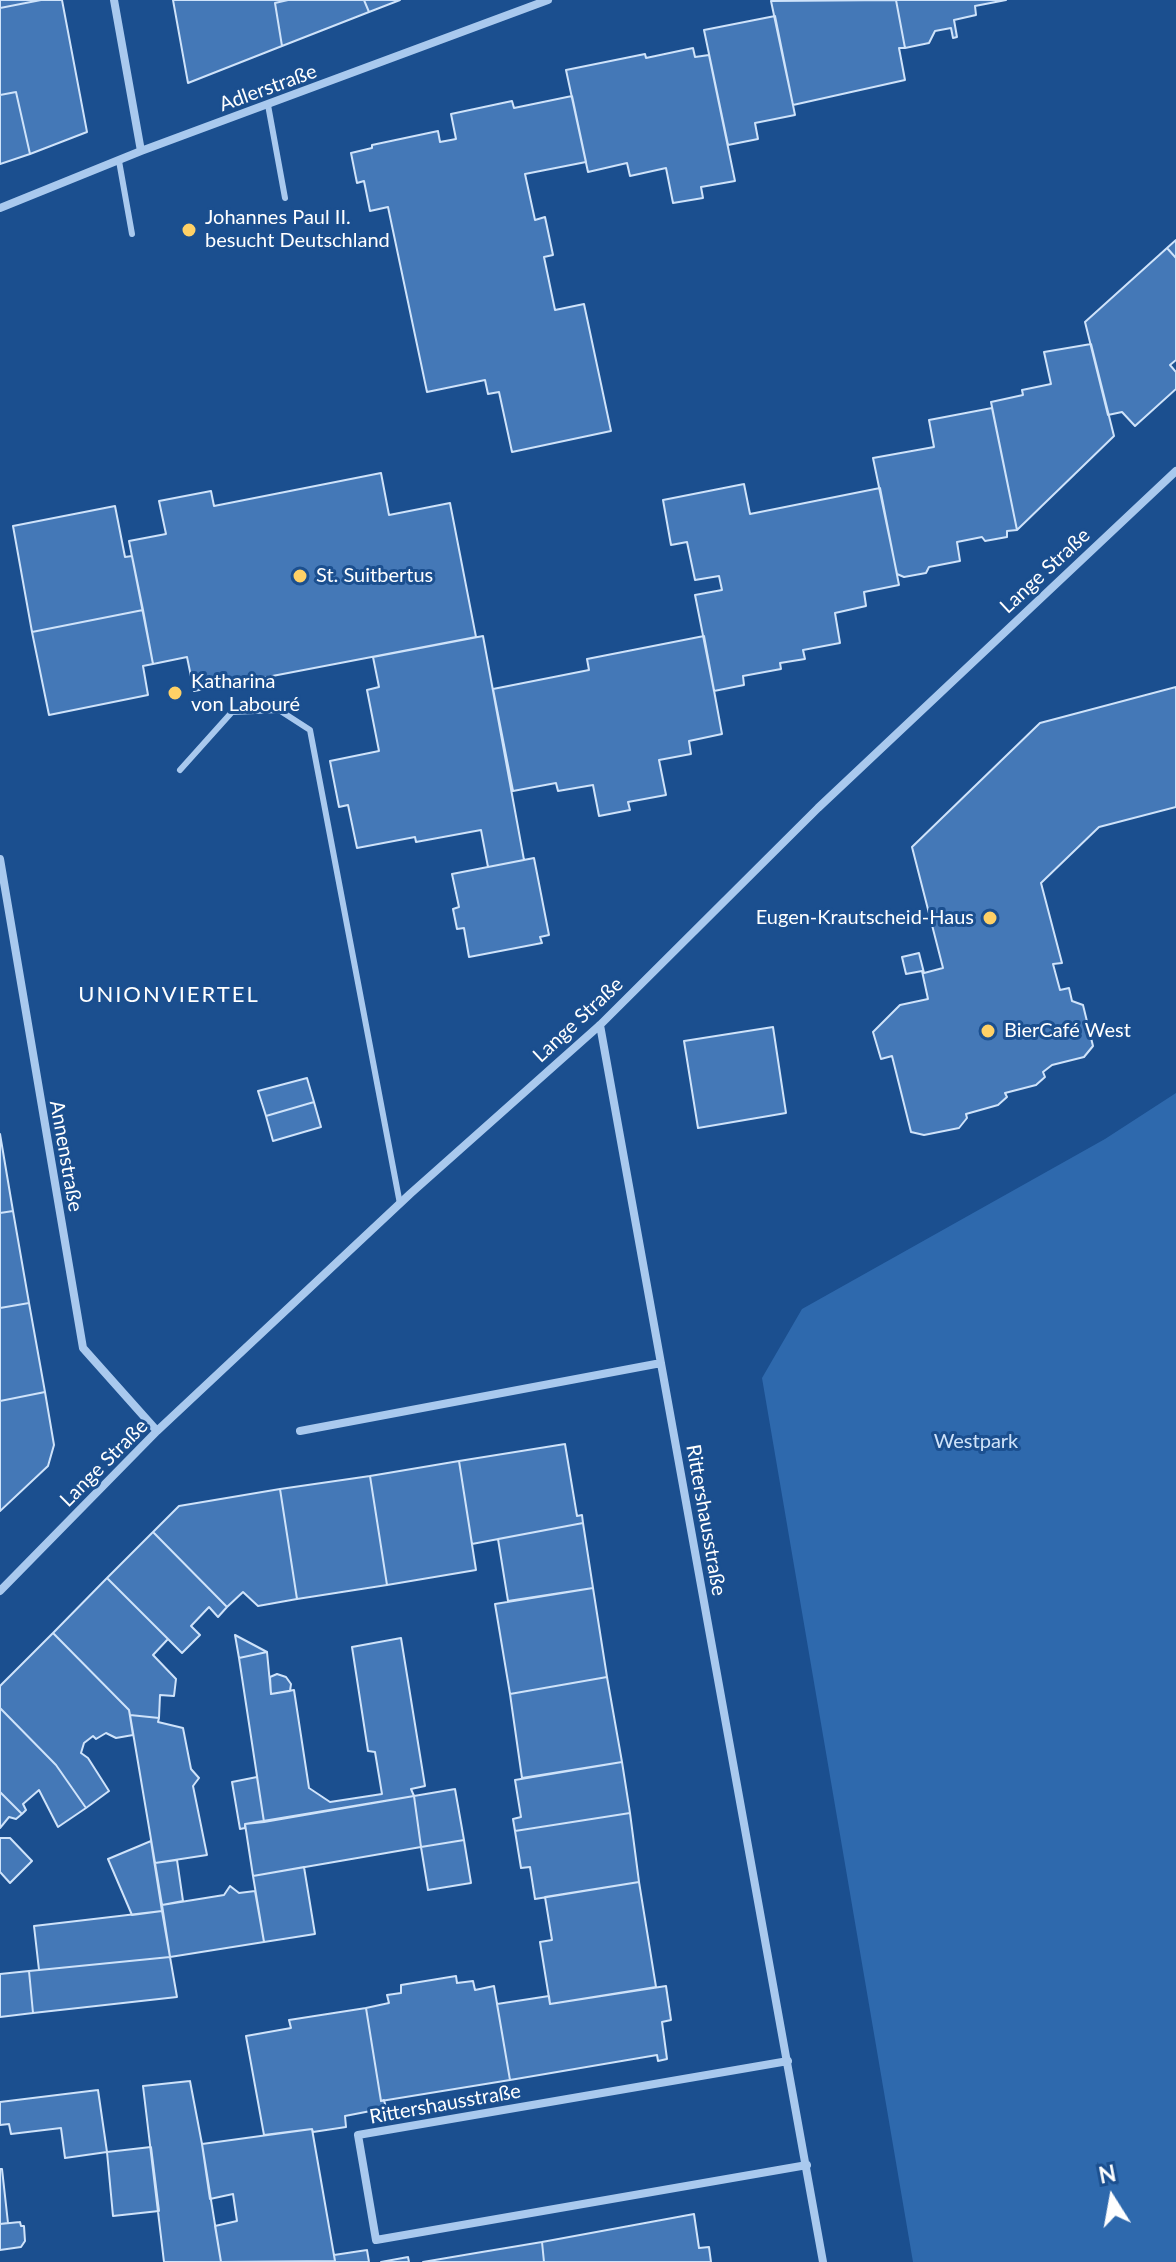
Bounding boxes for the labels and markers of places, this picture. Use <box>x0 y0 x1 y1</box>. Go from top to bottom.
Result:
place label: Johannes Paul II. besucht Deutschland <box>205 206 390 253</box>
marker: Johannes Paul II. besucht Deutschland <box>180 221 198 239</box>
place label: St. Suitbertus <box>316 564 433 588</box>
marker: St. Suitbertus <box>291 567 309 585</box>
place label: Katharina von Labouré <box>191 670 300 717</box>
marker: Katharina von Labouré <box>166 684 184 702</box>
place label: Eugen-Krautscheid-Haus <box>756 906 974 930</box>
marker: Eugen-Krautscheid-Haus <box>981 909 999 927</box>
place label: BierCafé West <box>1004 1019 1131 1043</box>
marker: BierCafé West <box>979 1022 997 1040</box>

